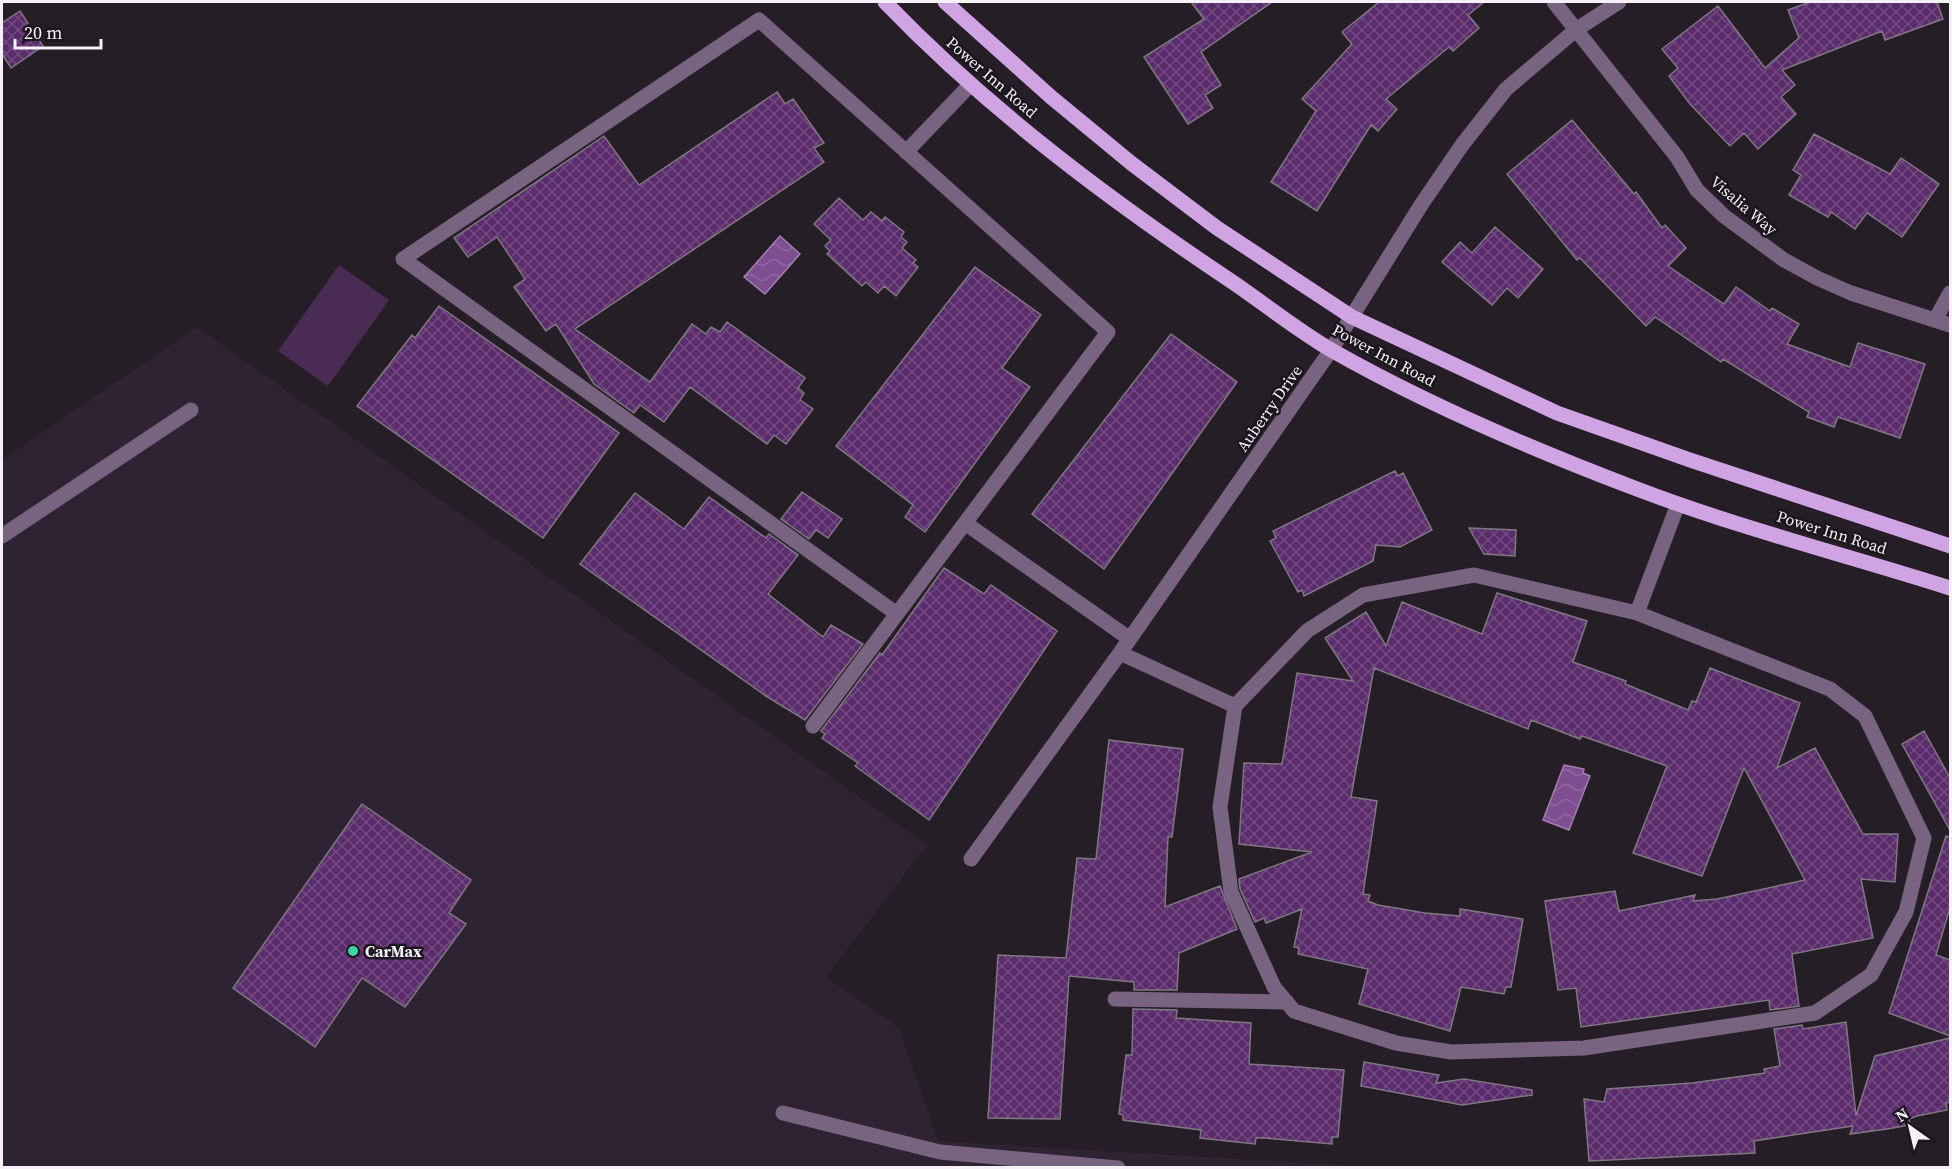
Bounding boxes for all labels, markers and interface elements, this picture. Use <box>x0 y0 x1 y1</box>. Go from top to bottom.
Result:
scale bar <box>15 12 100 50</box>
text: 20 m <box>24 20 62 45</box>
street label: Power Inn Road <box>942 31 1042 123</box>
street label: Visalia Way <box>1706 170 1783 240</box>
street label: Power Inn Road <box>1329 319 1439 391</box>
street label: Auberry Drive <box>1231 360 1307 456</box>
street label: Power Inn Road <box>1774 505 1890 559</box>
place label: CarMax <box>365 940 422 962</box>
marker: CarMax <box>346 944 360 958</box>
north arrow <box>1880 1097 1940 1157</box>
text: N <box>1891 1102 1913 1127</box>

